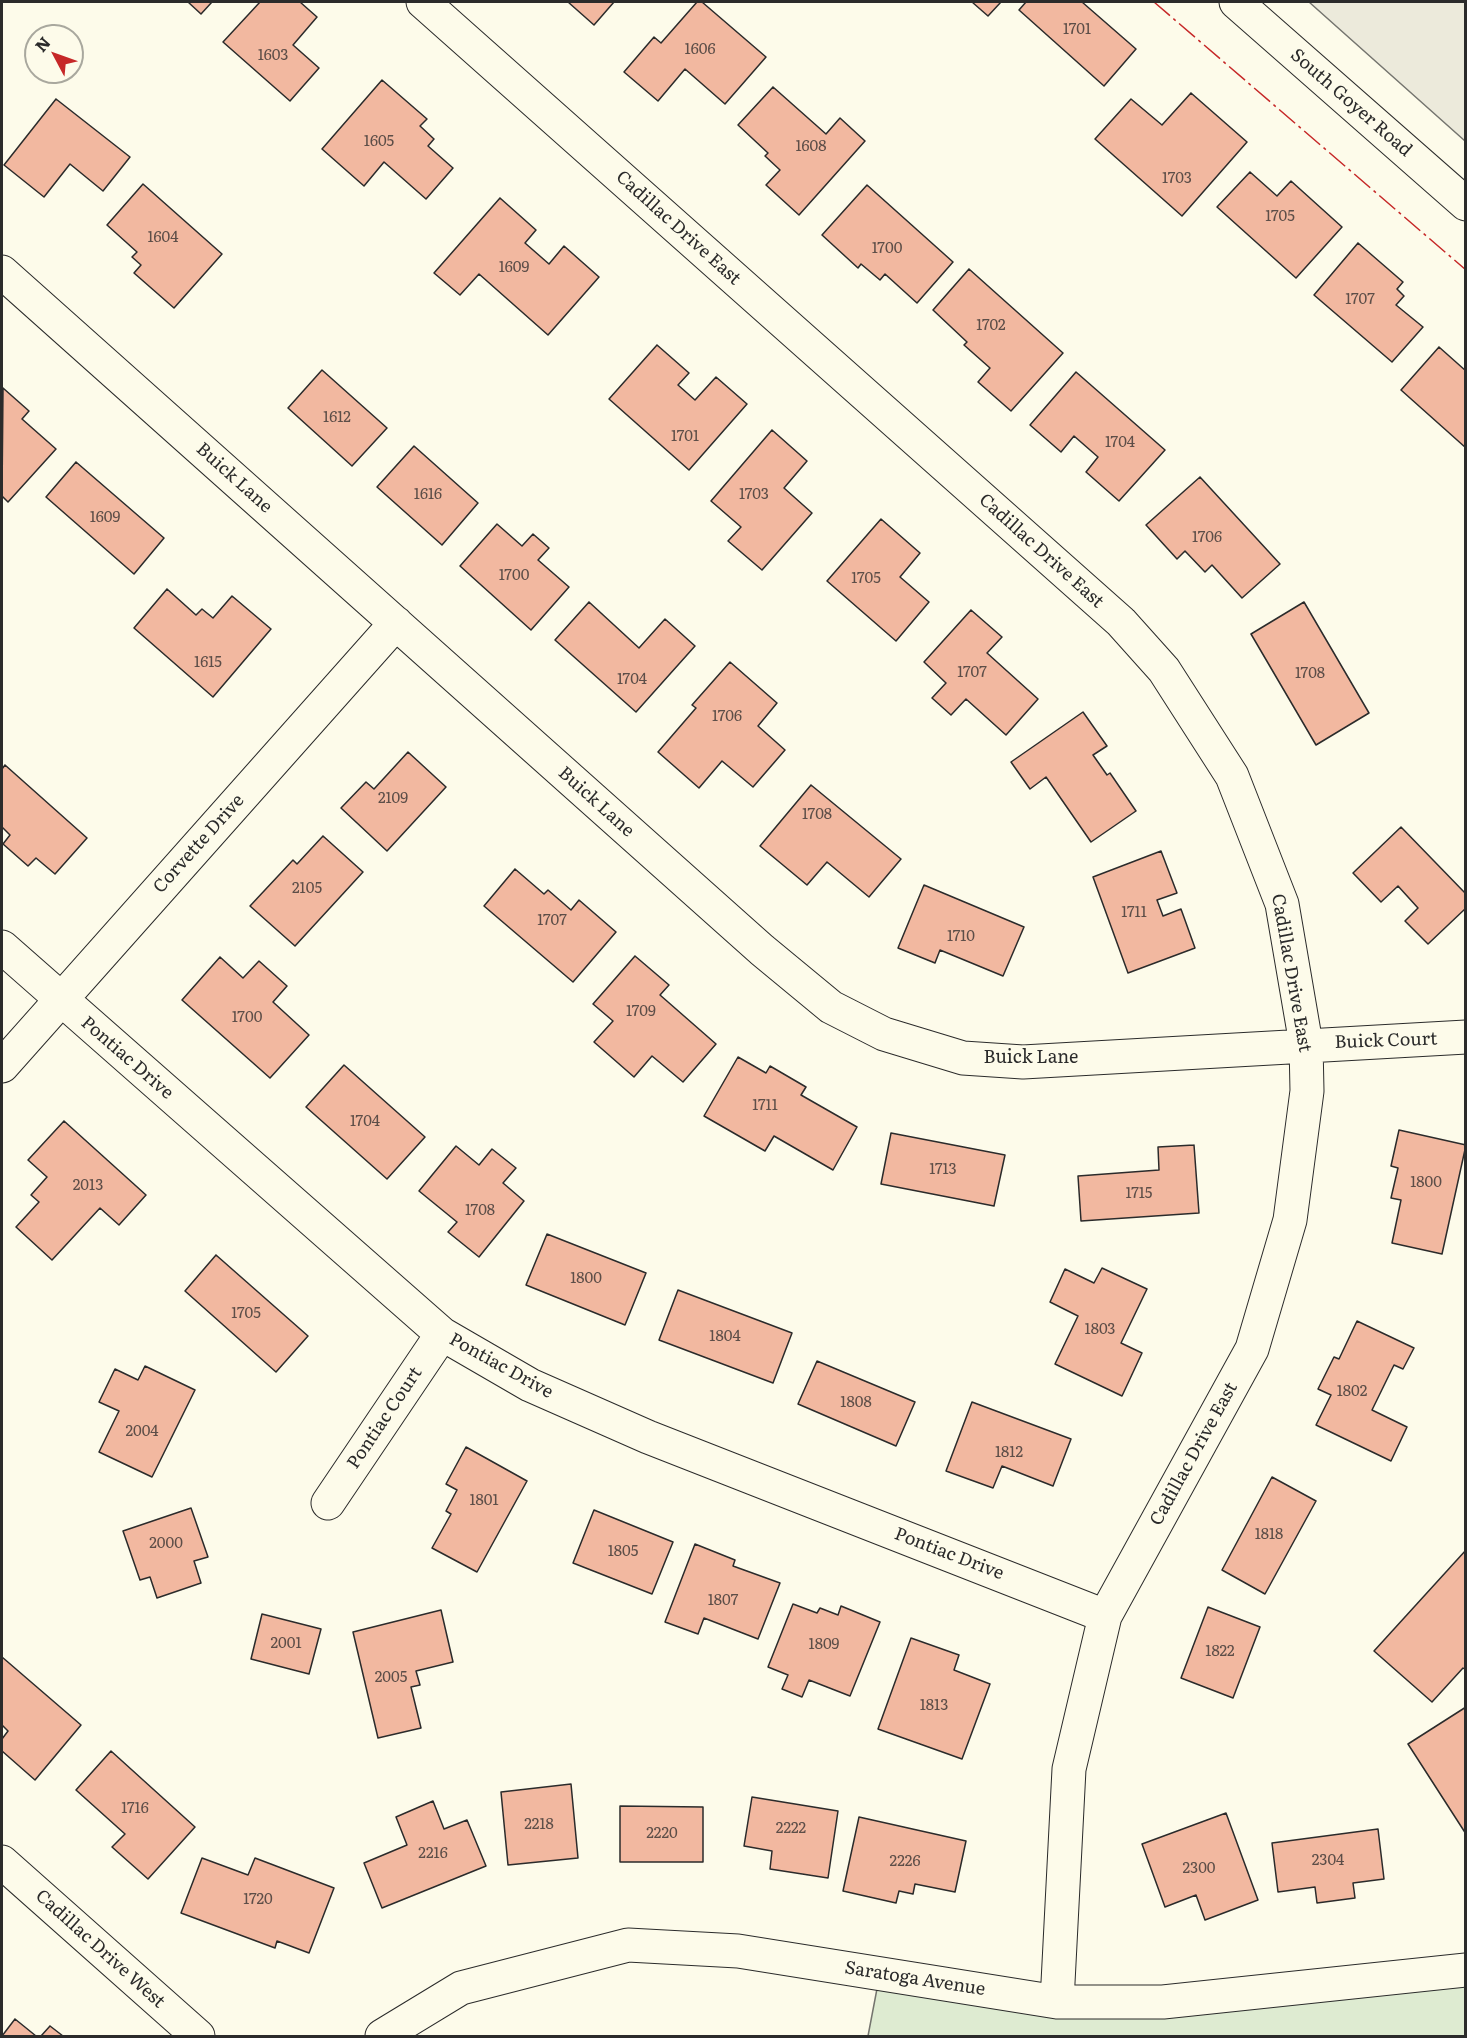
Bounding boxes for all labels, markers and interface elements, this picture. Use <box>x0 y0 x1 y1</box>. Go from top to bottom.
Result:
house number: 1701 <box>1063 21 1091 39</box>
north arrow <box>24 24 84 84</box>
text: N <box>28 31 55 56</box>
house number: 1606 <box>685 41 715 59</box>
street label: South Goyer Road <box>1286 44 1416 162</box>
house number: 1603 <box>258 47 288 65</box>
house number: 1605 <box>364 133 394 151</box>
house number: 1608 <box>795 138 827 156</box>
street label: Cadillac Drive East <box>611 166 745 290</box>
house number: 1703 <box>1162 170 1192 188</box>
house number: 1705 <box>1265 208 1295 226</box>
house number: 1604 <box>147 229 179 247</box>
house number: 1700 <box>872 240 902 258</box>
house number: 1609 <box>499 259 529 277</box>
house number: 1707 <box>1345 291 1375 309</box>
house number: 1702 <box>976 317 1006 335</box>
house number: 1612 <box>323 409 351 427</box>
house number: 1701 <box>671 428 699 446</box>
house number: 1704 <box>1105 434 1135 452</box>
street label: Buick Lane <box>192 438 276 518</box>
house number: 1616 <box>414 486 442 504</box>
house number: 1703 <box>739 486 769 504</box>
street label: Cadillac Drive East <box>974 489 1108 613</box>
house number: 1609 <box>90 509 120 527</box>
house number: 1706 <box>1192 529 1222 547</box>
house number: 1700 <box>499 567 529 585</box>
house number: 1705 <box>851 570 881 588</box>
house number: 1615 <box>194 654 222 672</box>
house number: 1707 <box>957 664 987 682</box>
house number: 1708 <box>1295 665 1325 683</box>
house number: 1704 <box>617 671 647 689</box>
house number: 1706 <box>712 708 742 726</box>
street label: Buick Lane <box>554 762 638 842</box>
street label: Corvette Drive <box>149 790 249 898</box>
house number: 2109 <box>378 790 408 808</box>
house number: 1708 <box>802 806 832 824</box>
house number: 2105 <box>292 880 322 898</box>
street label: Cadillac Drive East <box>1266 892 1316 1054</box>
house number: 1711 <box>1121 904 1147 922</box>
house number: 1707 <box>537 912 567 930</box>
house number: 1710 <box>947 928 975 946</box>
house number: 1709 <box>626 1003 656 1021</box>
house number: 1700 <box>232 1009 262 1027</box>
street label: Pontiac Drive <box>76 1012 178 1104</box>
street label: Buick Court <box>1334 1028 1438 1054</box>
street label: Buick Lane <box>984 1047 1078 1069</box>
house number: 1711 <box>752 1097 778 1115</box>
house number: 1704 <box>350 1113 380 1131</box>
house number: 1713 <box>929 1161 957 1179</box>
house number: 1800 <box>1410 1174 1442 1192</box>
house number: 2013 <box>73 1177 103 1195</box>
house number: 1715 <box>1126 1185 1152 1203</box>
house number: 1708 <box>465 1202 495 1220</box>
house number: 1800 <box>570 1270 602 1288</box>
house number: 1705 <box>231 1305 261 1323</box>
house number: 1803 <box>1085 1321 1115 1339</box>
house number: 1804 <box>709 1328 741 1346</box>
street label: Pontiac Drive <box>445 1329 557 1403</box>
street label: Pontiac Court <box>343 1363 427 1473</box>
street label: Cadillac Drive East <box>1146 1379 1242 1529</box>
house number: 1802 <box>1337 1383 1367 1401</box>
house number: 1808 <box>840 1394 872 1412</box>
house number: 2004 <box>125 1423 159 1441</box>
house number: 1812 <box>995 1444 1023 1462</box>
house number: 1801 <box>469 1492 499 1510</box>
street label: Pontiac Drive <box>891 1523 1007 1585</box>
house number: 1818 <box>1255 1526 1283 1544</box>
house number: 2000 <box>149 1535 183 1553</box>
house number: 1805 <box>608 1543 638 1561</box>
house number: 1807 <box>708 1592 738 1610</box>
house number: 2001 <box>270 1635 302 1653</box>
house number: 1809 <box>809 1636 839 1654</box>
house number: 1822 <box>1205 1643 1235 1661</box>
house number: 2005 <box>375 1669 407 1687</box>
house number: 1813 <box>920 1697 948 1715</box>
house number: 1716 <box>121 1800 149 1818</box>
house number: 2218 <box>524 1816 554 1834</box>
house number: 2222 <box>776 1820 806 1838</box>
house number: 2220 <box>646 1825 678 1843</box>
house number: 2216 <box>418 1845 448 1863</box>
house number: 2304 <box>1312 1852 1344 1870</box>
house number: 2226 <box>890 1853 920 1871</box>
house number: 2300 <box>1182 1860 1216 1878</box>
street label: Cadillac Drive West <box>31 1885 169 2013</box>
house number: 1720 <box>243 1891 273 1909</box>
street label: Saratoga Avenue <box>843 1957 987 2001</box>

